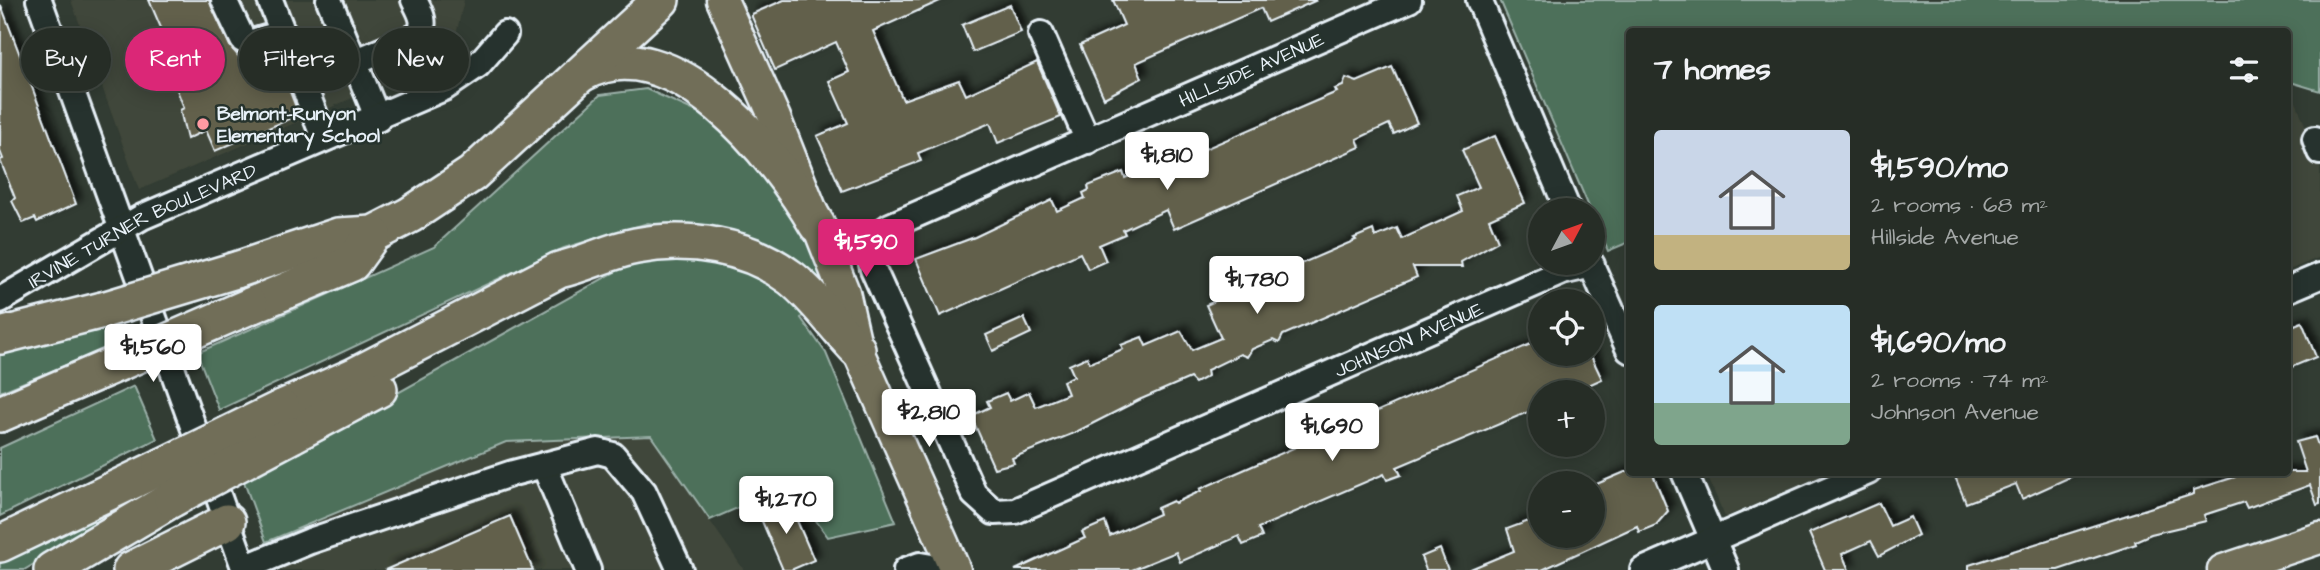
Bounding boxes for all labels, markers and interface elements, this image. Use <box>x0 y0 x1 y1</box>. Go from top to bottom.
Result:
street label: HILLSIDE AVENUE <box>1175 26 1328 114</box>
chip: Buy <box>21 28 111 91</box>
chip: Rent <box>125 28 225 91</box>
chip: Filters <box>239 28 359 91</box>
chip: New <box>373 28 469 91</box>
text: 7 homes <box>1654 49 1771 91</box>
icon: filters <box>2225 51 2263 89</box>
place label: Belmont-Runyon Elementary School <box>217 101 380 151</box>
marker: Belmont-Runyon Elementary School <box>195 116 211 132</box>
pin: $1,810 <box>1110 132 1224 192</box>
text: $1,810 <box>1141 139 1193 171</box>
text: $1,590/mo <box>1871 147 2008 189</box>
street label: IRVINE TURNER BOULEVARD <box>23 157 261 296</box>
icon: home <box>1710 158 1794 242</box>
text: 2 rooms · 68 m² <box>1871 189 2048 221</box>
north arrow <box>1528 198 1605 275</box>
map controls <box>1528 198 1605 548</box>
pin: $1,590 <box>809 219 923 279</box>
text: Hillside Avenue <box>1871 221 2019 253</box>
text: $1,590 <box>834 226 898 258</box>
pin: $1,780 <box>1200 256 1314 316</box>
text: $1,780 <box>1225 263 1289 295</box>
button: locate <box>1528 289 1605 366</box>
street label: JOHNSON AVENUE <box>1330 296 1488 385</box>
text: $1,690/mo <box>1871 322 2006 364</box>
pin: $1,560 <box>96 324 210 384</box>
text: $1,560 <box>120 331 186 363</box>
icon: home <box>1710 333 1794 417</box>
text: 2 rooms · 74 m² <box>1871 364 2049 396</box>
button: + <box>1528 380 1605 457</box>
pin: $2,810 <box>872 390 986 449</box>
text: $2,810 <box>898 396 960 428</box>
text: Johnson Avenue <box>1871 396 2039 428</box>
pin: $1,690 <box>1275 404 1389 463</box>
text: $1,690 <box>1301 410 1363 442</box>
button: − <box>1528 471 1605 548</box>
pin: $1,270 <box>729 476 843 536</box>
text: $1,270 <box>755 483 817 515</box>

